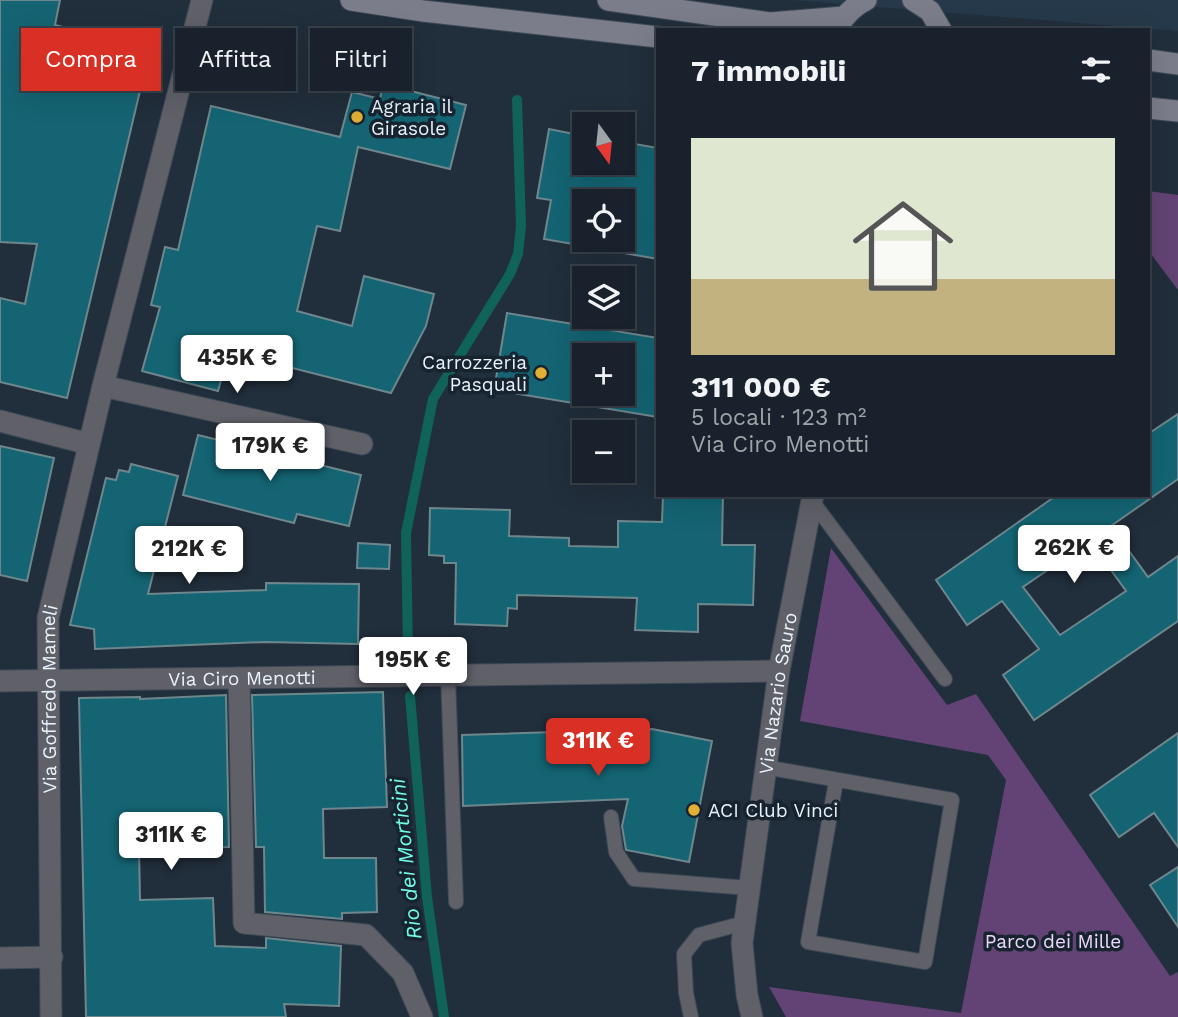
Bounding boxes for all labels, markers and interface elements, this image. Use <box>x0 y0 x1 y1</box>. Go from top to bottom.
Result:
chip: Compra <box>21 28 161 91</box>
chip: Affitta <box>175 28 296 91</box>
chip: Filtri <box>310 28 412 91</box>
icon: filters <box>1077 51 1115 89</box>
text: 7 immobili <box>691 53 846 88</box>
place label: Agraria il Girasole <box>371 95 453 140</box>
marker: Agraria il Girasole <box>349 109 365 125</box>
north arrow <box>572 112 635 175</box>
map controls <box>572 112 635 483</box>
icon: home <box>840 183 966 309</box>
button: locate <box>572 189 635 252</box>
button: layers <box>572 266 635 329</box>
pin: 435K € <box>180 336 294 395</box>
button: + <box>572 343 635 406</box>
text: 435K € <box>197 344 277 371</box>
place label: Carrozzeria Pasquali <box>422 351 527 396</box>
marker: Carrozzeria Pasquali <box>533 365 549 381</box>
text: 311 000 € <box>691 369 831 404</box>
text: 5 locali · 123 m² <box>691 404 867 431</box>
button: − <box>572 420 635 483</box>
pin: 179K € <box>213 424 327 483</box>
text: Via Ciro Menotti <box>691 431 869 458</box>
text: 179K € <box>232 432 308 459</box>
pin: 212K € <box>132 526 246 586</box>
pin: 262K € <box>1017 526 1131 585</box>
text: 262K € <box>1034 534 1114 561</box>
text: 212K € <box>151 535 227 562</box>
street label: Via Goffredo Mameli <box>37 602 63 794</box>
street label: Via Nazario Sauro <box>754 610 802 776</box>
pin: 195K € <box>356 638 470 697</box>
text: 195K € <box>375 646 451 673</box>
street label: Via Ciro Menotti <box>168 666 316 691</box>
pin: 311K € <box>541 718 655 778</box>
text: 311K € <box>562 727 634 754</box>
water label: Rio dei Morticini <box>385 777 426 941</box>
place label: ACI Club Vinci <box>708 799 838 822</box>
marker: ACI Club Vinci <box>686 802 702 818</box>
pin: 311K € <box>114 812 228 872</box>
text: 311K € <box>135 821 207 848</box>
park label: Parco dei Mille <box>985 930 1121 953</box>

